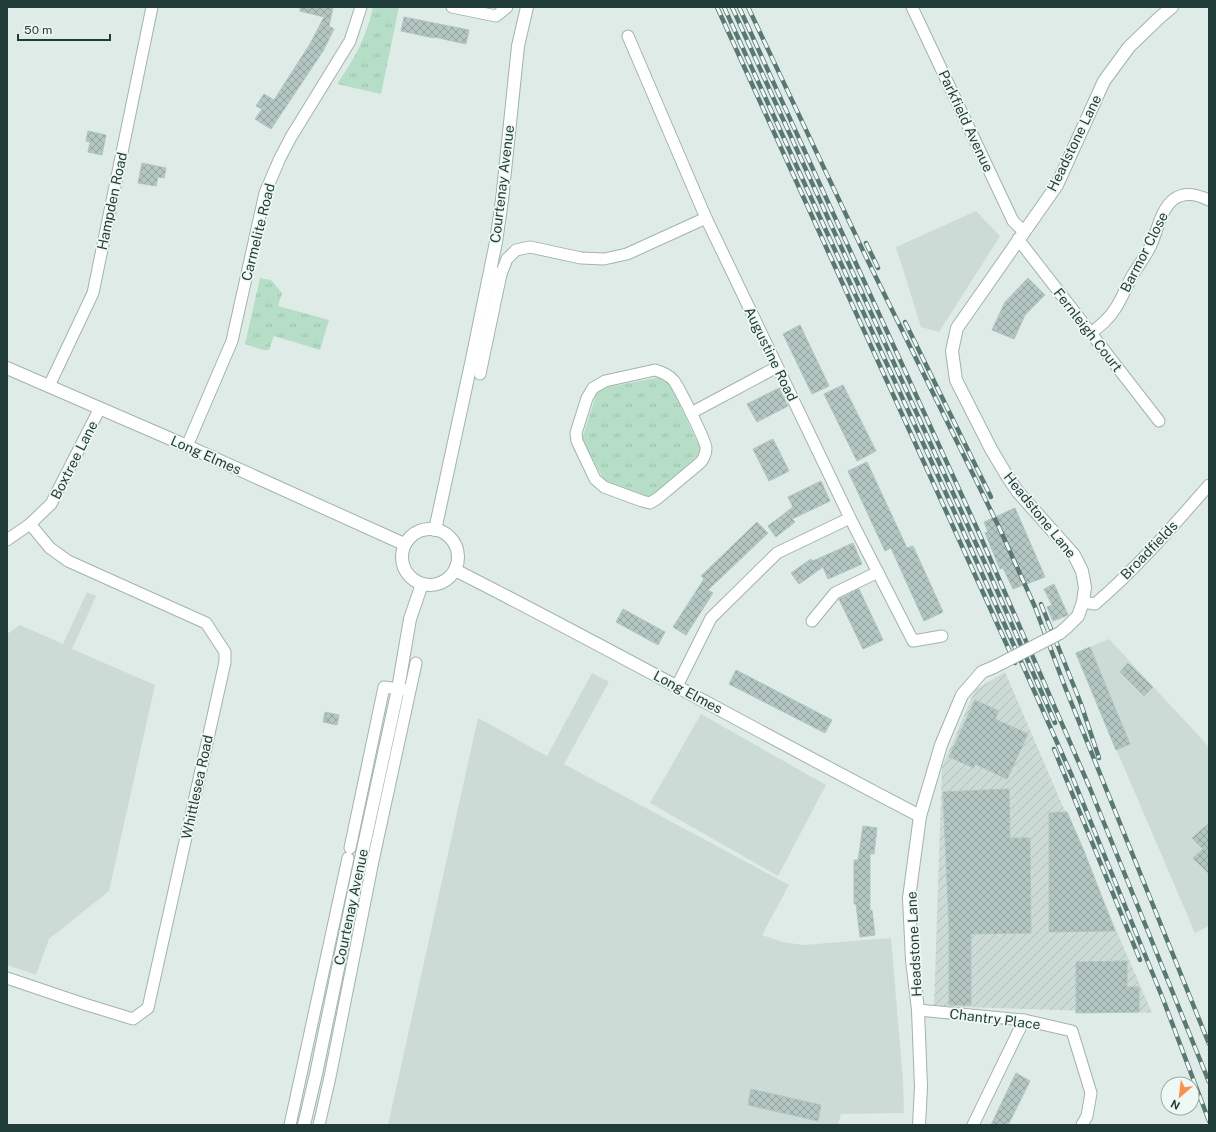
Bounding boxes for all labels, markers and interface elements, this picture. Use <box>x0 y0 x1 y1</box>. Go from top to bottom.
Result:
scale bar <box>18 16 110 42</box>
text: 50 m <box>24 23 52 37</box>
street label: Parkfield Avenue <box>935 68 997 174</box>
street label: Headstone Lane <box>1044 92 1104 194</box>
street label: Courtenay Avenue <box>487 124 517 244</box>
street label: Hampden Road <box>94 151 130 251</box>
street label: Carmelite Road <box>238 182 278 282</box>
street label: Barmor Close <box>1117 209 1171 295</box>
street label: Fernleigh Court <box>1050 285 1126 375</box>
street label: Augustine Road <box>741 304 801 404</box>
street label: Boxtree Lane <box>47 418 101 502</box>
street label: Long Elmes <box>168 432 244 478</box>
street label: Headstone Lane <box>1001 469 1079 561</box>
street label: Broadfields <box>1117 517 1181 583</box>
street label: Long Elmes <box>651 667 725 717</box>
street label: Whittlesea Road <box>178 733 216 841</box>
street label: Courtenay Avenue <box>331 847 371 967</box>
street label: Headstone Lane <box>903 891 925 997</box>
street label: Chantry Place <box>949 1005 1041 1033</box>
north arrow <box>1160 1076 1200 1116</box>
text: N <box>1169 1098 1182 1112</box>

